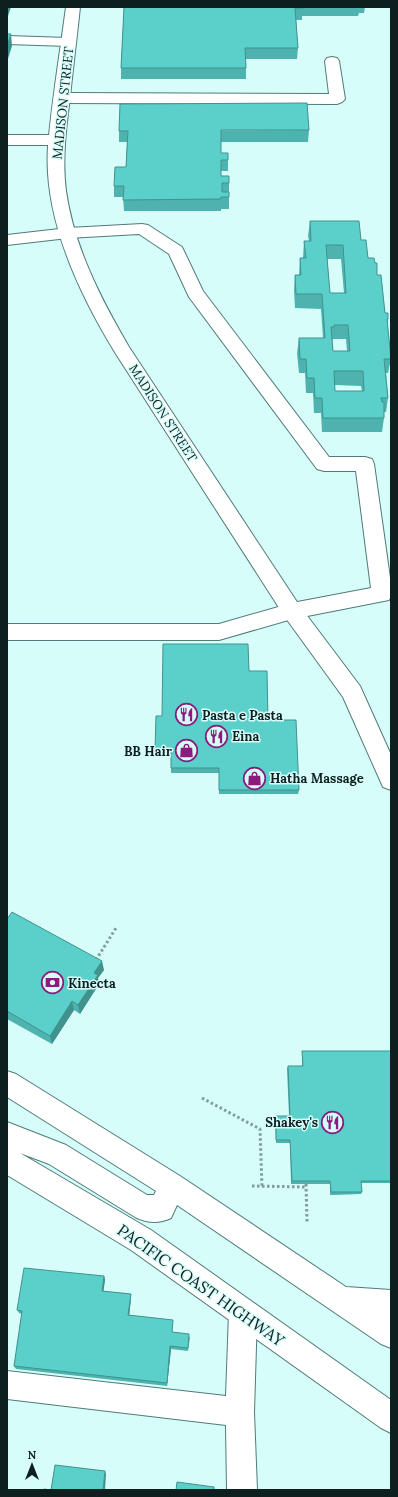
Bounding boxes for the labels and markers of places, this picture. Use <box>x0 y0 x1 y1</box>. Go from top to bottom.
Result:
restaurant icon: Pasta e Pasta <box>174 702 200 728</box>
place label: Pasta e Pasta <box>202 707 283 724</box>
restaurant icon: Eina <box>204 723 230 749</box>
place label: Eina <box>232 728 260 745</box>
shop icon: BB Hair <box>174 738 200 764</box>
place label: BB Hair <box>124 743 173 760</box>
shop icon: Hatha Massage <box>241 765 267 791</box>
place label: Hatha Massage <box>270 770 364 787</box>
bank icon: Kinecta <box>39 970 65 996</box>
place label: Kinecta <box>68 975 116 992</box>
restaurant icon: Shakey's <box>320 1109 346 1135</box>
place label: Shakey's <box>265 1114 318 1131</box>

